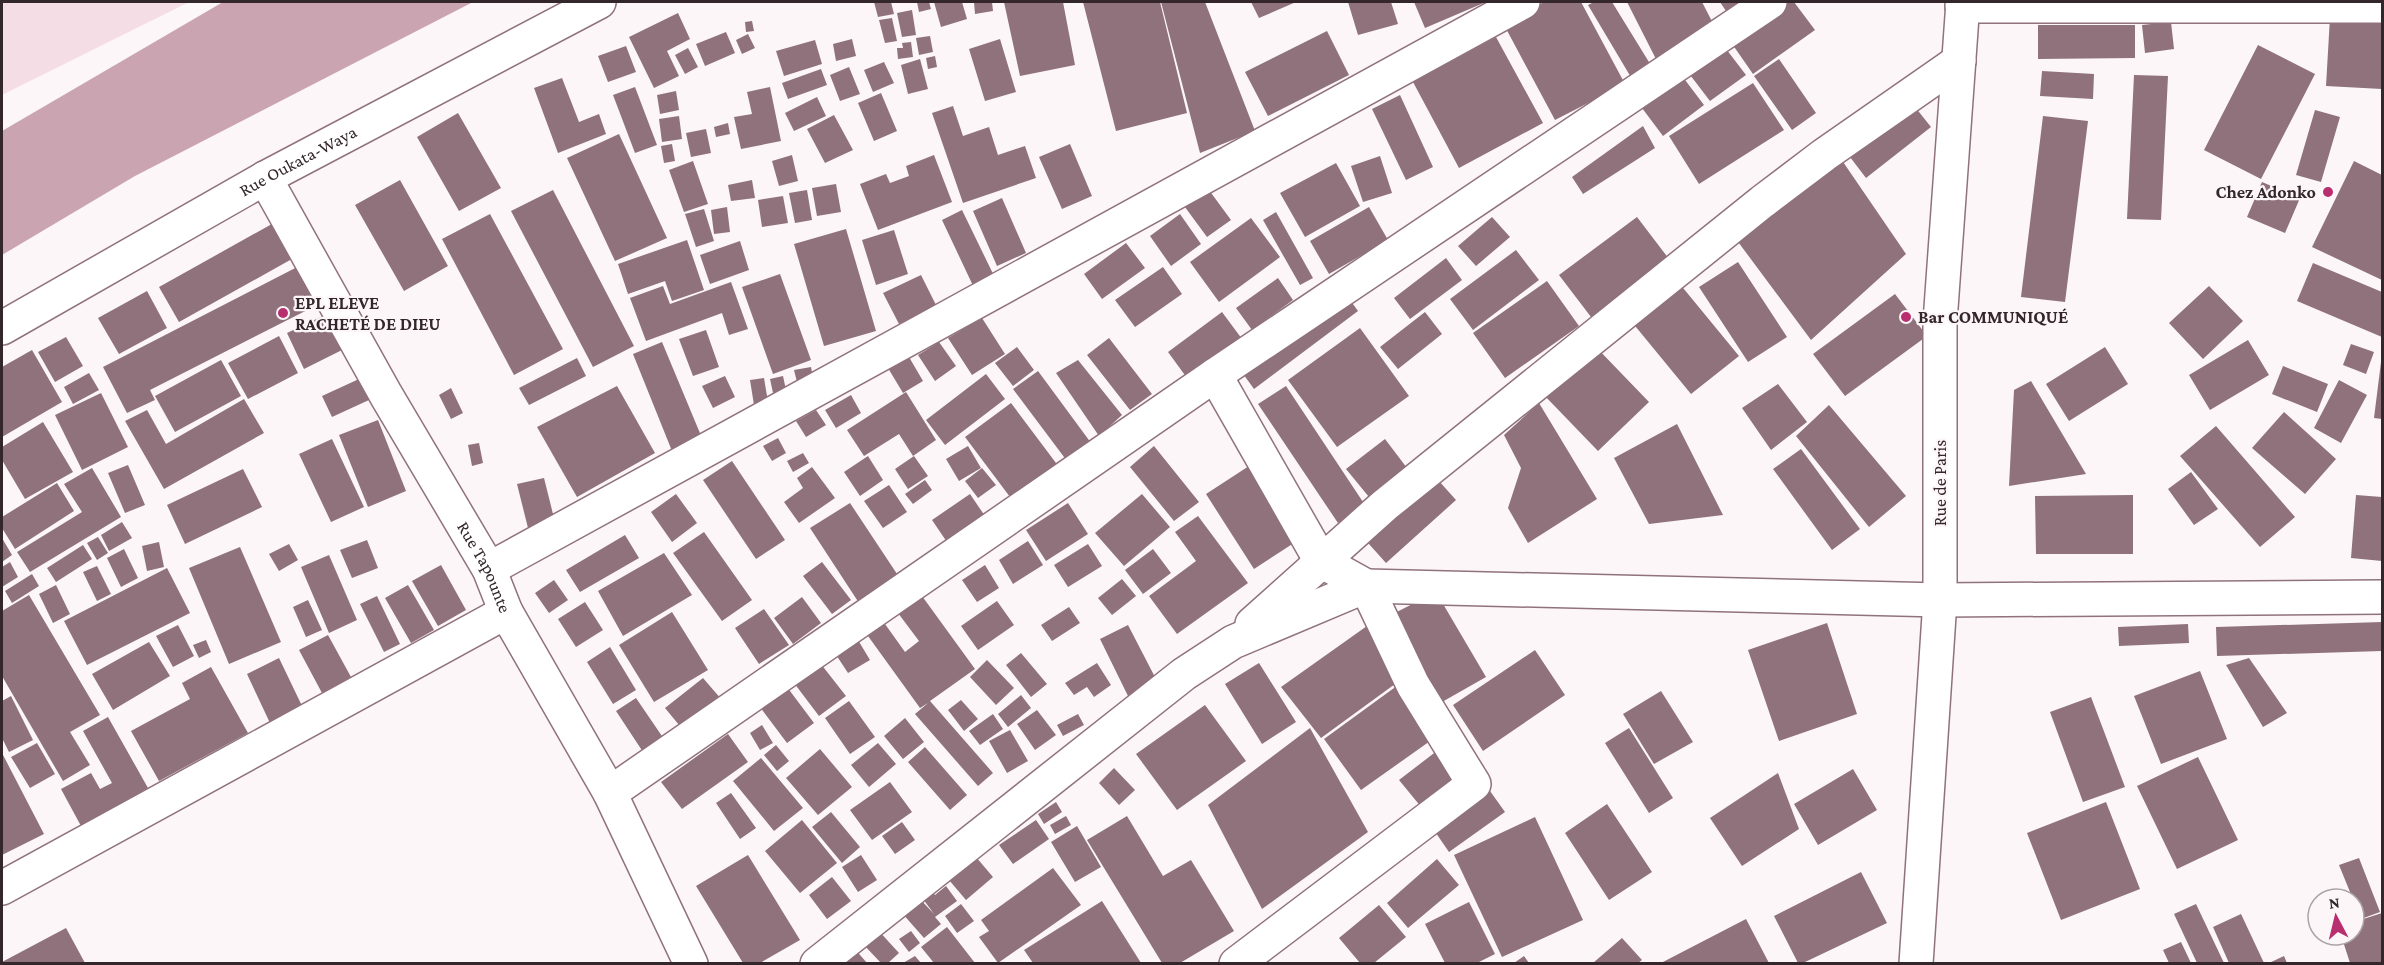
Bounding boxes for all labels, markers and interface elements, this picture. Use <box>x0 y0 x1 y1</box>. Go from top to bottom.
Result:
street label: Rue Oukata-Waya <box>236 121 360 200</box>
place label: Chez Adonko <box>2215 182 2316 202</box>
marker: Chez Adonko <box>2321 185 2335 199</box>
place label: EPL ELEVE RACHETÉ DE DIEU <box>295 293 441 334</box>
marker: EPL ELEVE RACHETÉ DE DIEU <box>276 306 290 320</box>
place label: Bar COMMUNIQUÉ <box>1918 307 2068 327</box>
marker: Bar COMMUNIQUÉ <box>1899 310 1913 324</box>
street label: Rue de Paris <box>1930 440 1950 526</box>
street label: Rue Tapounte <box>453 518 515 616</box>
north arrow <box>2306 887 2366 947</box>
text: N <box>2328 893 2341 912</box>

